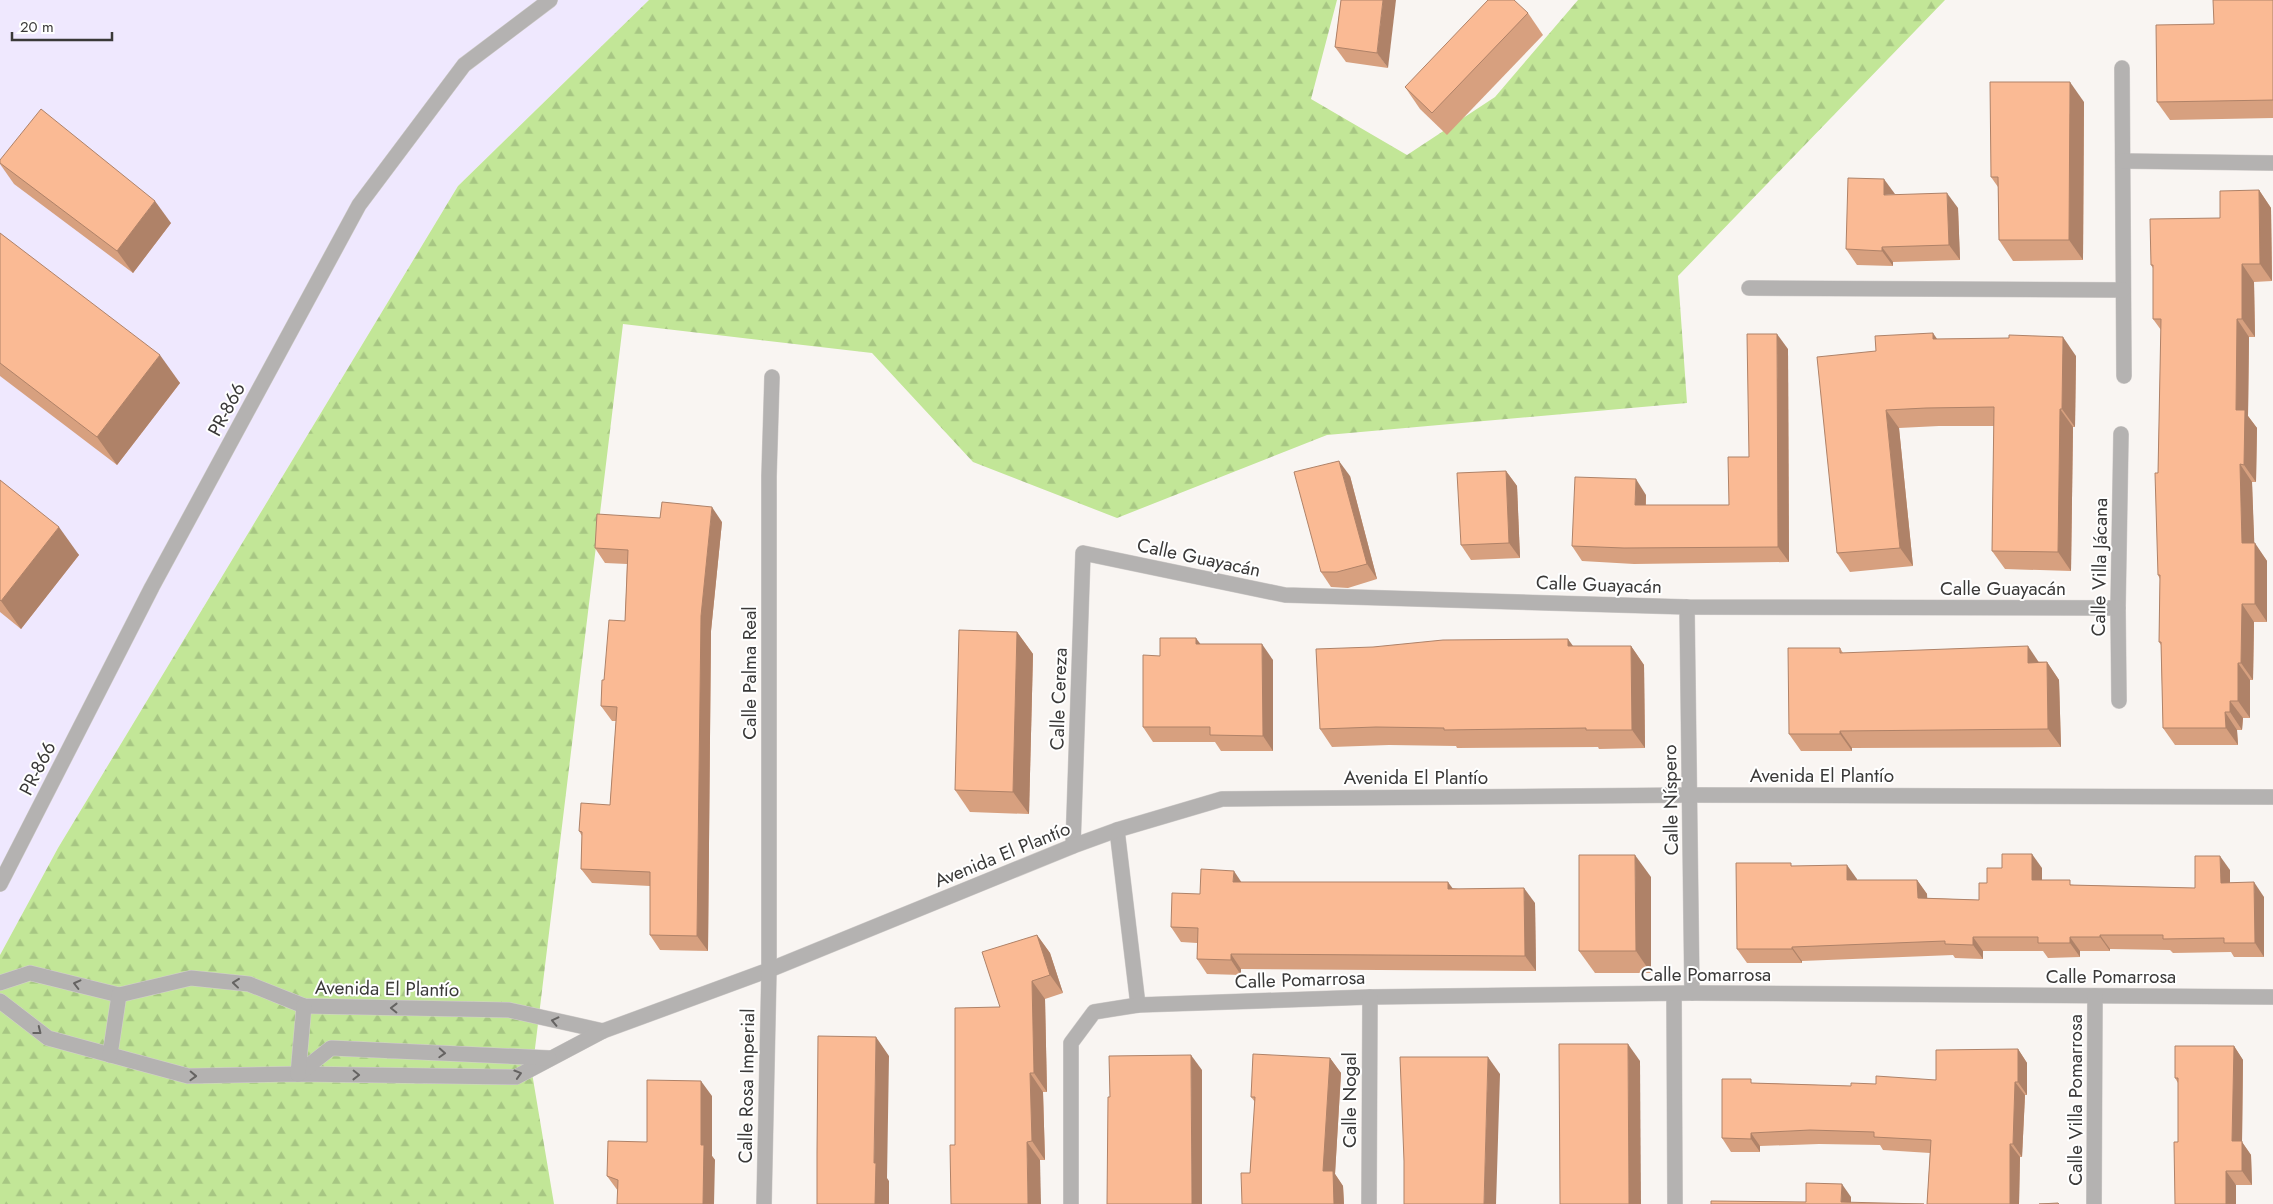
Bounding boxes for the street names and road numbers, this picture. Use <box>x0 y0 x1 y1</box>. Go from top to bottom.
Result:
street label: PR-866 <box>201 378 252 441</box>
street label: Calle Villa Jácana <box>2085 498 2114 637</box>
street label: Calle Guayacán <box>1135 531 1263 584</box>
street label: Calle Guayacán <box>1536 569 1662 600</box>
street label: Calle Guayacán <box>1940 575 2066 602</box>
street label: Calle Palma Real <box>736 606 763 740</box>
street label: Calle Cereza <box>1043 647 1074 751</box>
street label: PR-866 <box>12 737 62 800</box>
street label: Calle Níspero <box>1656 744 1685 856</box>
street label: Avenida El Plantío <box>1750 762 1894 789</box>
street label: Avenida El Plantío <box>1344 764 1488 791</box>
street label: Avenida El Plantío <box>930 815 1074 894</box>
street label: Calle Pomarrosa <box>1641 961 1771 988</box>
street label: Calle Pomarrosa <box>2046 963 2176 990</box>
street label: Calle Pomarrosa <box>1234 964 1366 995</box>
street label: Avenida El Plantío <box>315 974 459 1003</box>
street label: Calle Rosa Imperial <box>732 1008 761 1164</box>
street label: Calle Villa Pomarrosa <box>2062 1014 2089 1186</box>
street label: Calle Nogal <box>1336 1052 1363 1148</box>

